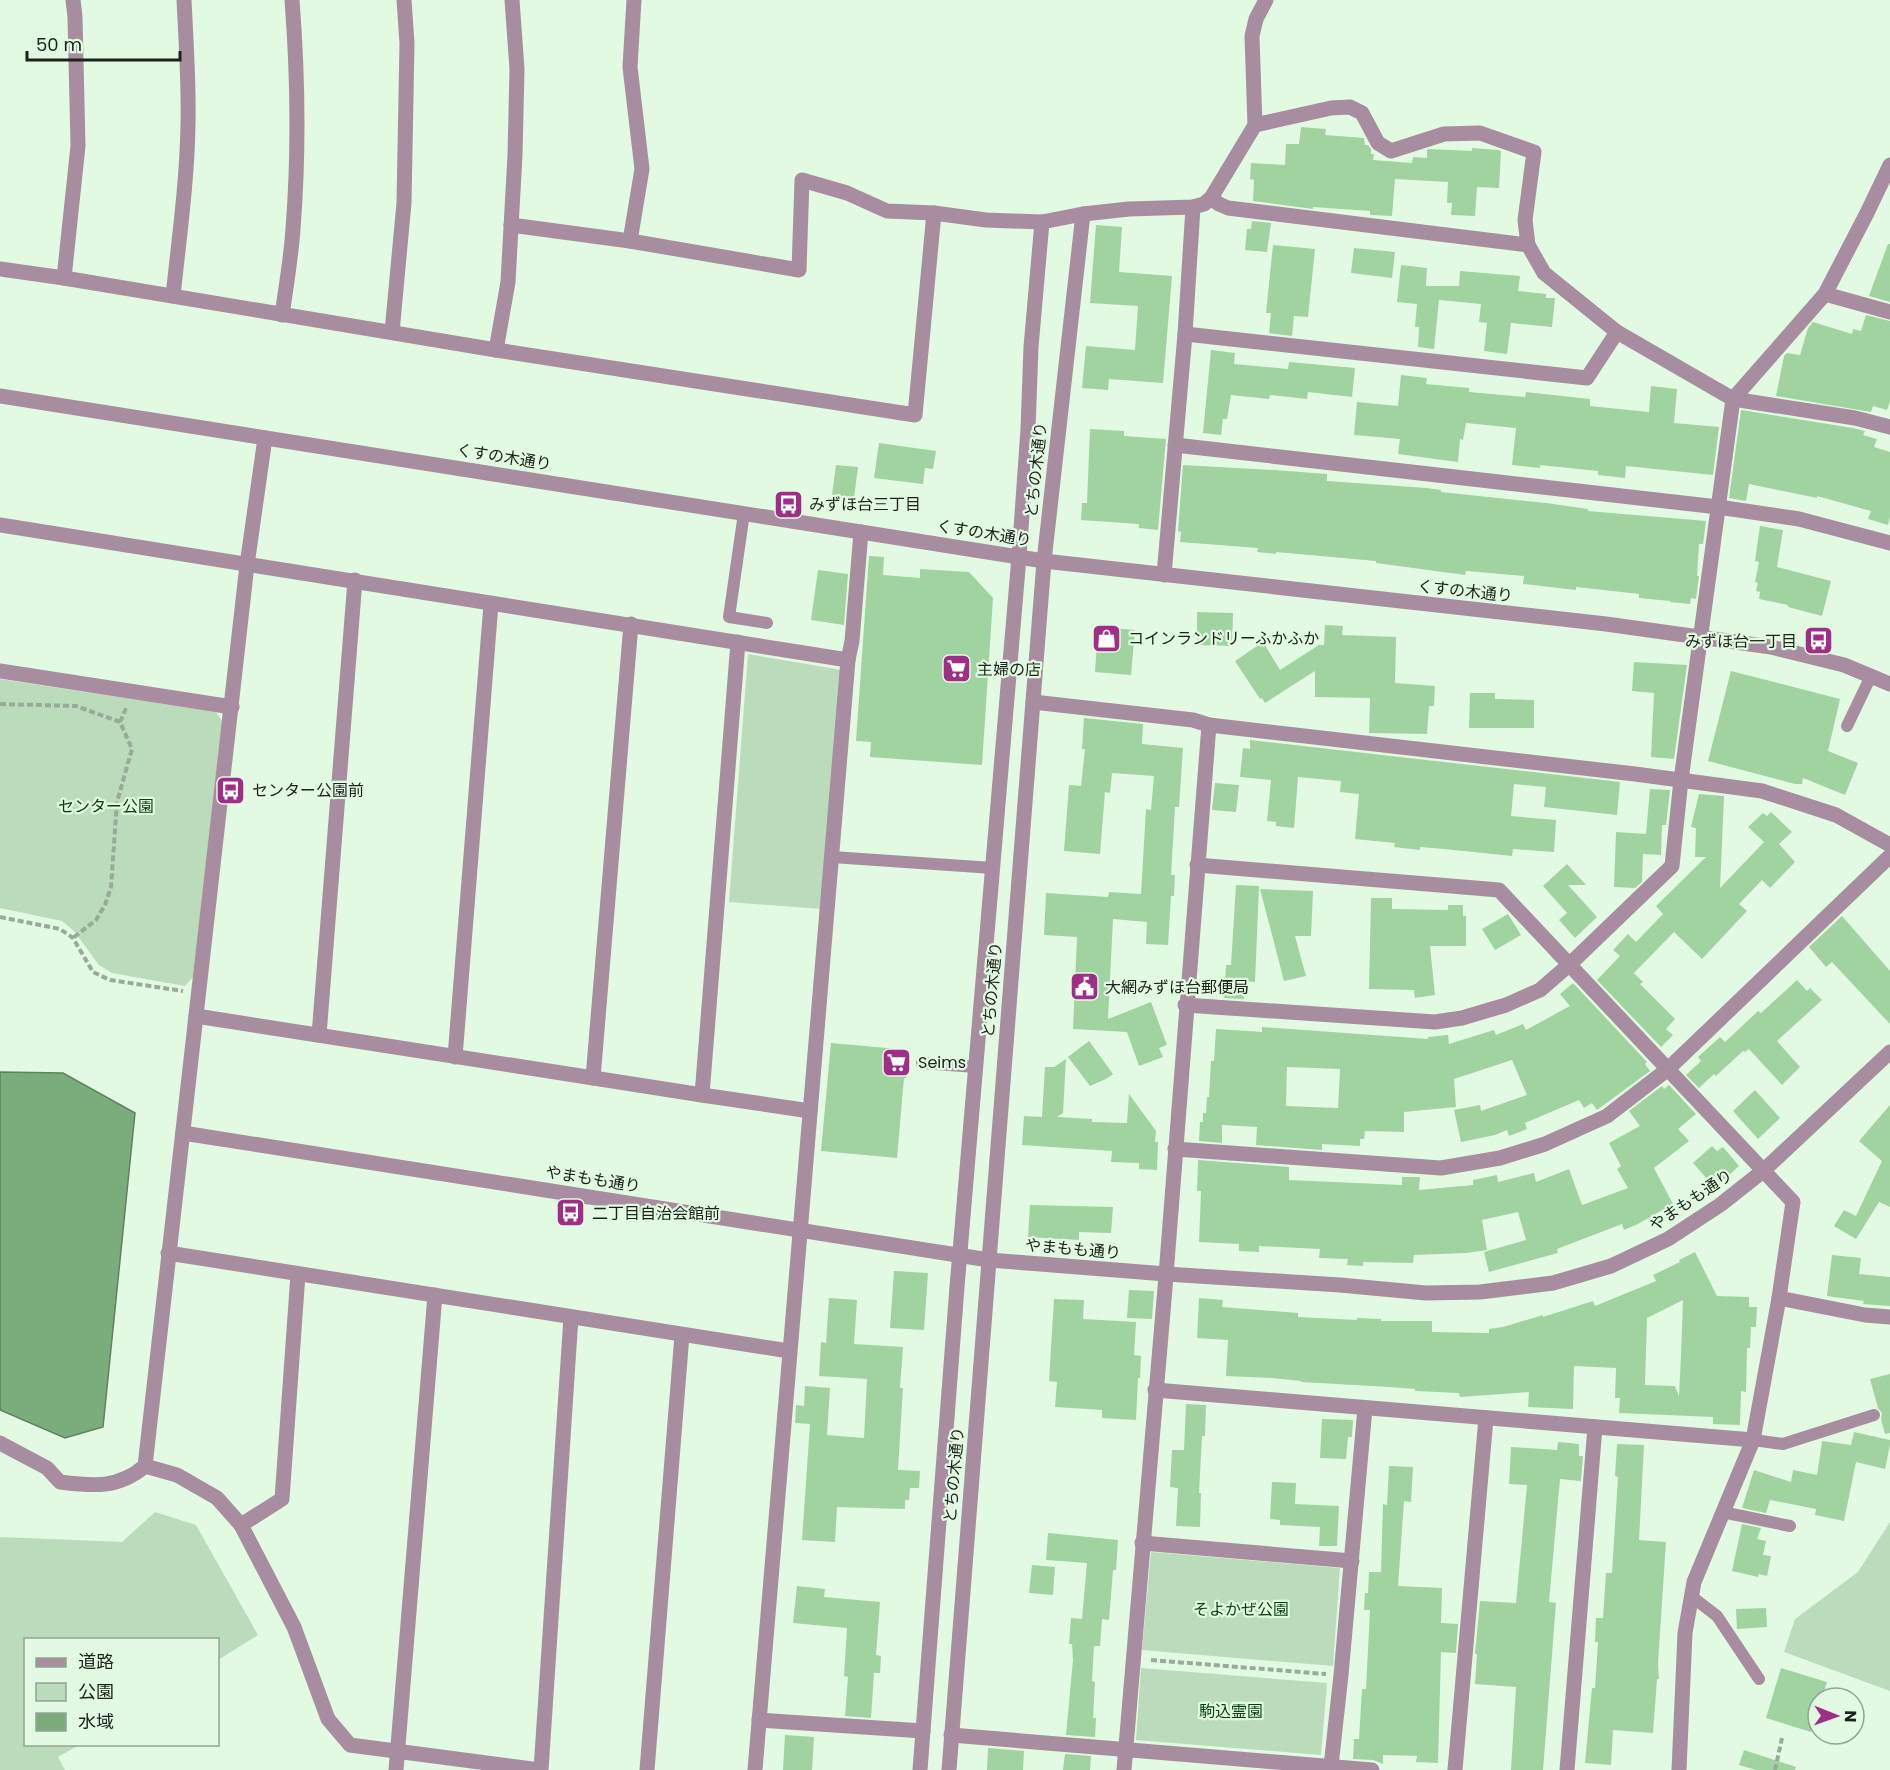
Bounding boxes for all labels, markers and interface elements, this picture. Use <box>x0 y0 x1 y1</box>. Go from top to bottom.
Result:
scale bar <box>27 24 180 62</box>
text: 50 m <box>36 32 82 57</box>
street label: とちの木通り <box>1020 421 1052 519</box>
street label: くすの木通り <box>455 438 553 476</box>
bus stop icon: みずほ台三丁目 <box>772 488 804 520</box>
place label: みずほ台三丁目 <box>809 493 921 516</box>
street label: くすの木通り <box>935 514 1033 552</box>
street label: くすの木通り <box>1416 575 1514 607</box>
shop icon: コインランドリーふかふか <box>1091 622 1123 654</box>
bus stop icon: みずほ台一丁目 <box>1802 625 1834 657</box>
place label: コインランドリーふかふか <box>1128 627 1319 650</box>
place label: みずほ台一丁目 <box>1685 630 1797 653</box>
supermarket icon: 主婦の店 <box>940 653 972 685</box>
place label: 主婦の店 <box>977 658 1041 681</box>
bus stop icon: センター公園前 <box>215 774 247 806</box>
place label: センター公園前 <box>252 779 364 802</box>
park label: センター公園 <box>58 795 154 818</box>
street label: とちの木通り <box>976 941 1008 1039</box>
public building icon: 大網みずほ台郵便局 <box>1068 971 1100 1003</box>
place label: 大網みずほ台郵便局 <box>1105 976 1249 999</box>
supermarket icon: Seims <box>881 1046 913 1078</box>
place label: Seims <box>918 1051 966 1074</box>
street label: やまもも通り <box>544 1160 642 1198</box>
street label: やまもも通り <box>1645 1164 1737 1236</box>
bus stop icon: 二丁目自治会館前 <box>555 1197 587 1229</box>
place label: 二丁目自治会館前 <box>592 1202 720 1225</box>
street label: やまもも通り <box>1024 1233 1122 1265</box>
street label: とちの木通り <box>938 1426 970 1524</box>
park label: そよかぜ公園 <box>1193 1598 1289 1621</box>
legend <box>24 1638 219 1746</box>
text: 道路 <box>78 1649 114 1674</box>
text: 公園 <box>78 1679 114 1704</box>
north arrow <box>1806 1686 1866 1746</box>
park label: 駒込霊園 <box>1199 1700 1263 1723</box>
text: 水域 <box>78 1709 114 1734</box>
text: N <box>1839 1710 1862 1722</box>

